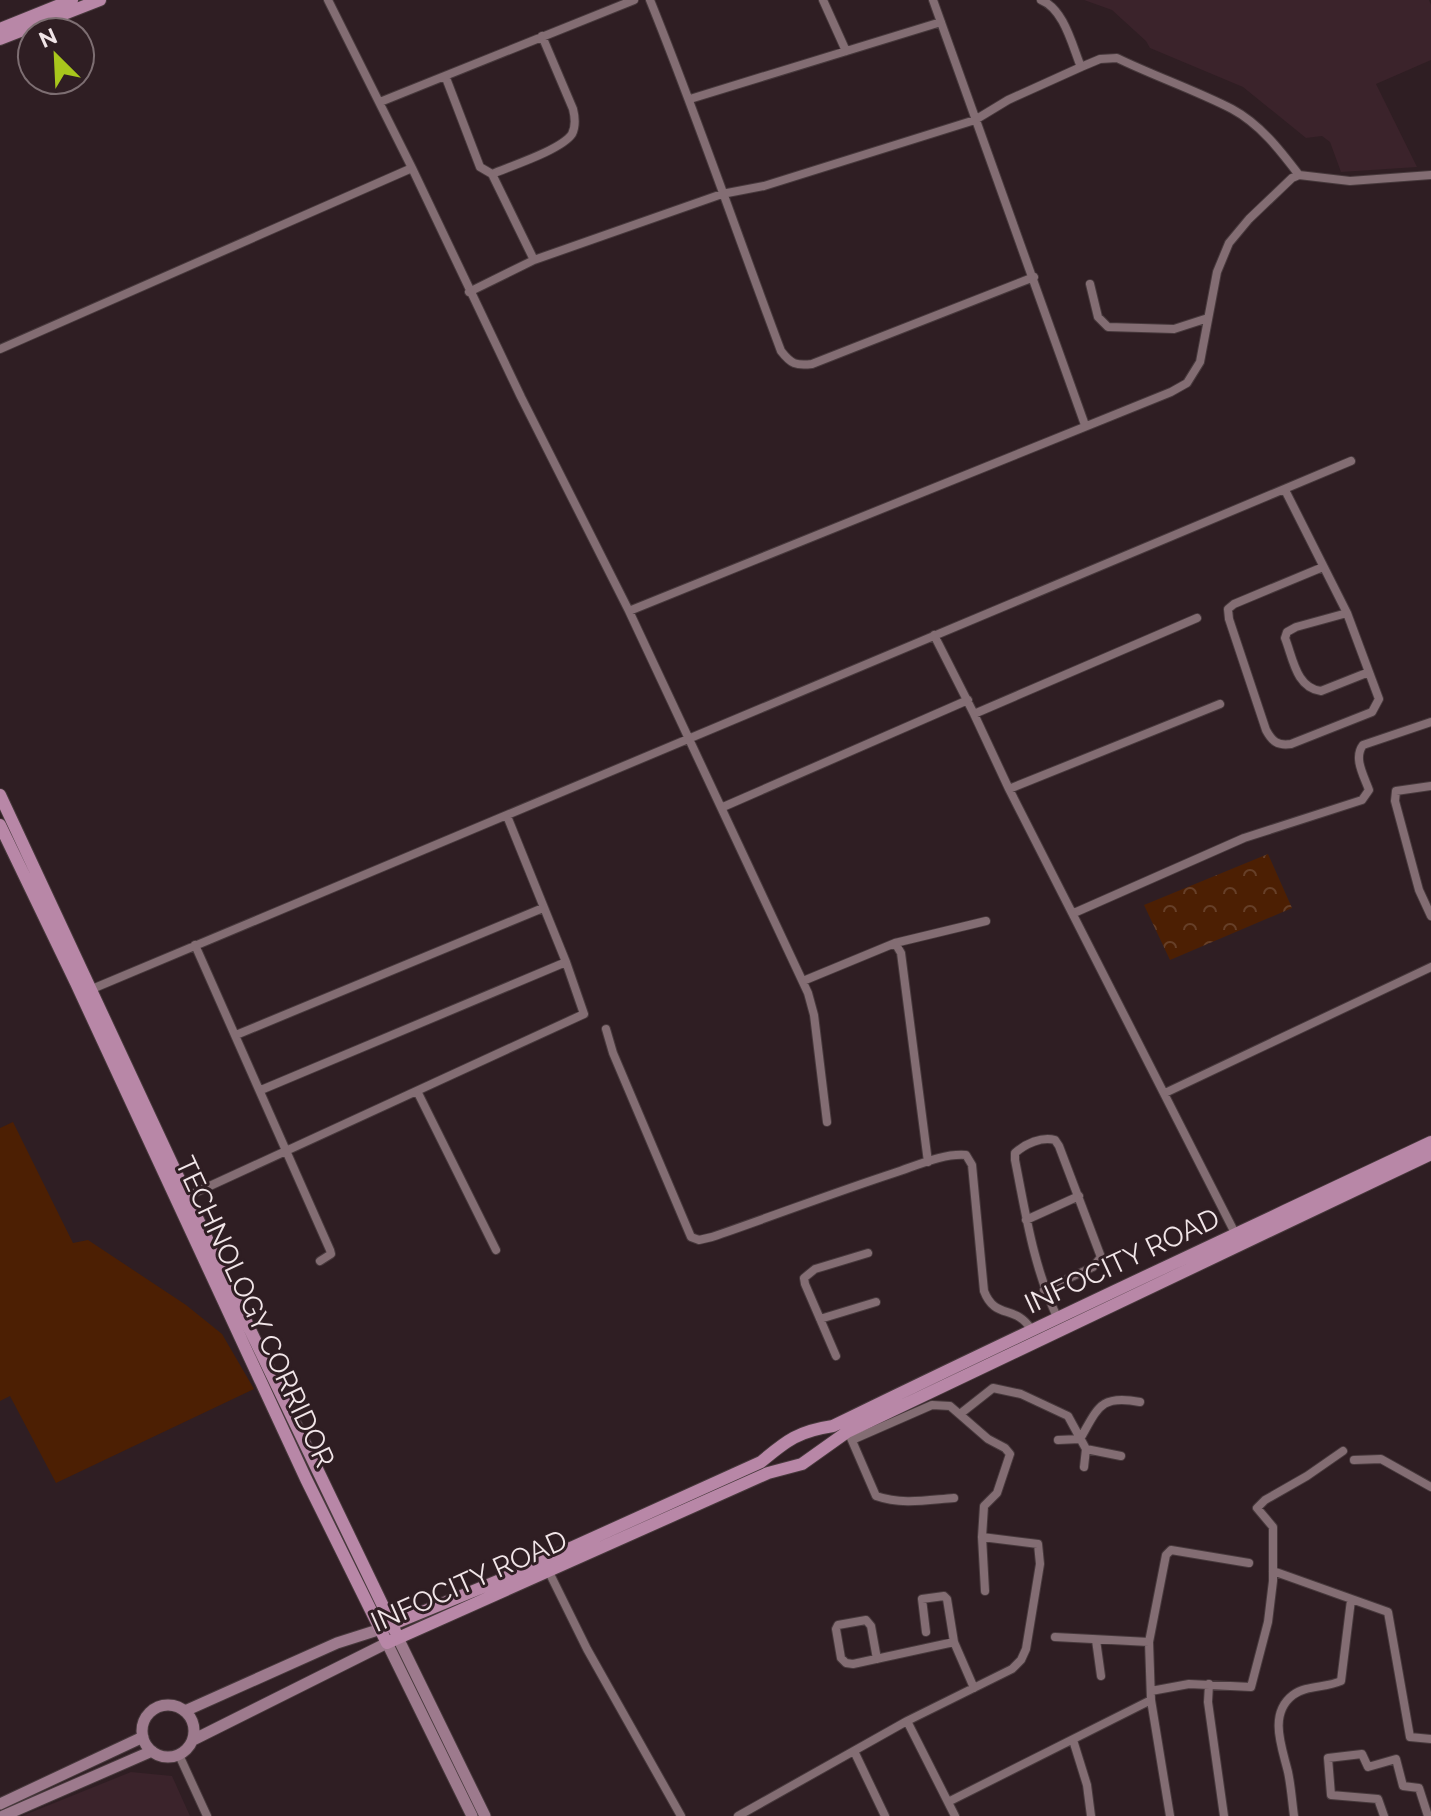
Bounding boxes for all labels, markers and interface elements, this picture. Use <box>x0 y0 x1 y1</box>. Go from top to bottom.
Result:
north arrow <box>16 16 96 96</box>
text: N <box>35 22 61 53</box>
street label: TECHNOLOGY CORRIDOR <box>168 1151 342 1473</box>
street label: INFOCITY ROAD <box>1019 1201 1225 1321</box>
street label: INFOCITY ROAD <box>366 1523 572 1639</box>

